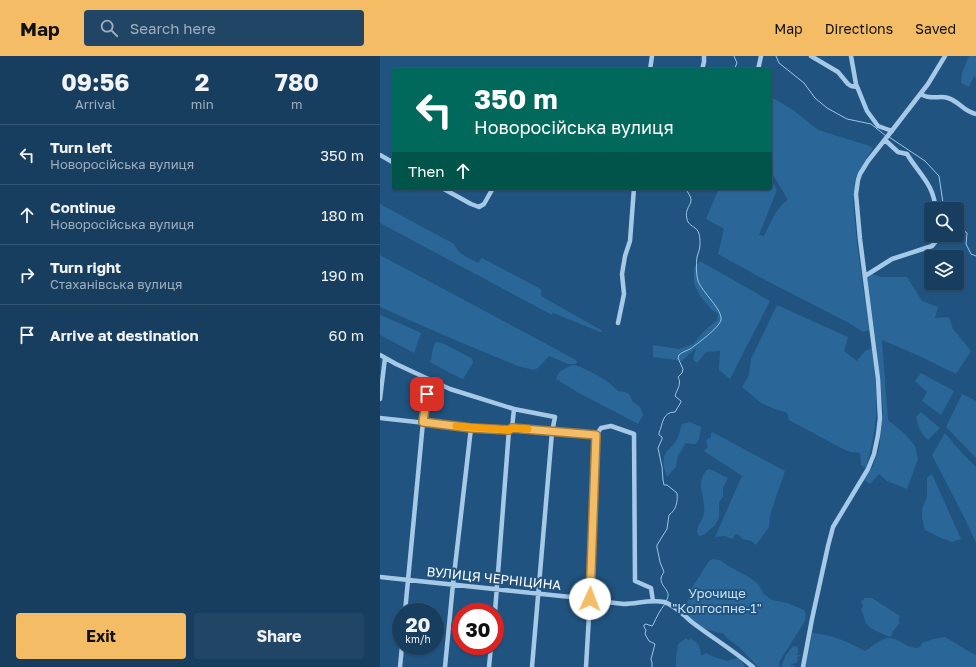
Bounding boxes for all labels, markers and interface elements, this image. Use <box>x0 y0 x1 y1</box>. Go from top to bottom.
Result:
search box <box>84 10 364 46</box>
text: Map <box>20 17 60 40</box>
icon: search <box>98 17 120 39</box>
text: Search here <box>130 19 216 37</box>
text: Map <box>774 20 803 37</box>
text: Directions <box>825 20 893 37</box>
text: Saved <box>915 20 956 37</box>
text: 09:56 <box>61 67 130 96</box>
text: 2 <box>195 67 210 96</box>
text: 780 <box>275 67 319 96</box>
text: 350 m <box>474 82 558 115</box>
icon: left <box>408 84 460 136</box>
text: Arrival <box>75 96 116 112</box>
text: min <box>191 96 214 112</box>
text: m <box>291 96 303 112</box>
text: Новоросійська вулиця <box>474 116 674 138</box>
text: Turn left <box>50 138 112 156</box>
icon: left <box>16 144 38 166</box>
text: 350 m <box>320 146 364 164</box>
text: Новоросійська вулиця <box>50 156 194 172</box>
icon: ahead <box>452 160 474 182</box>
text: Then <box>408 162 444 180</box>
text: Continue <box>50 198 116 216</box>
map controls <box>924 202 964 290</box>
button: search <box>924 202 964 242</box>
icon: ahead <box>16 204 38 226</box>
text: 180 m <box>321 206 364 224</box>
text: Новоросійська вулиця <box>50 216 194 232</box>
button: layers <box>924 250 964 290</box>
text: Turn right <box>50 258 121 276</box>
icon: right <box>16 264 38 286</box>
text: 190 m <box>321 266 364 284</box>
text: Стаханівська вулиця <box>50 276 183 292</box>
icon: arrive <box>16 324 38 346</box>
text: Arrive at destination <box>50 326 199 344</box>
text: 60 m <box>329 326 364 344</box>
pin <box>410 377 444 411</box>
icon: arrive <box>416 383 438 405</box>
street label: ВУЛИЦЯ ЧЕРНІЦИНА <box>426 563 562 593</box>
position arrow <box>569 578 611 620</box>
park label: Урочище "Колгоспне-1" <box>672 585 762 616</box>
speed limit sign: 30 <box>452 603 504 655</box>
text: 20 <box>405 612 431 636</box>
button: Exit <box>16 613 186 659</box>
button: Share <box>194 613 364 659</box>
text: km/h <box>405 633 431 645</box>

